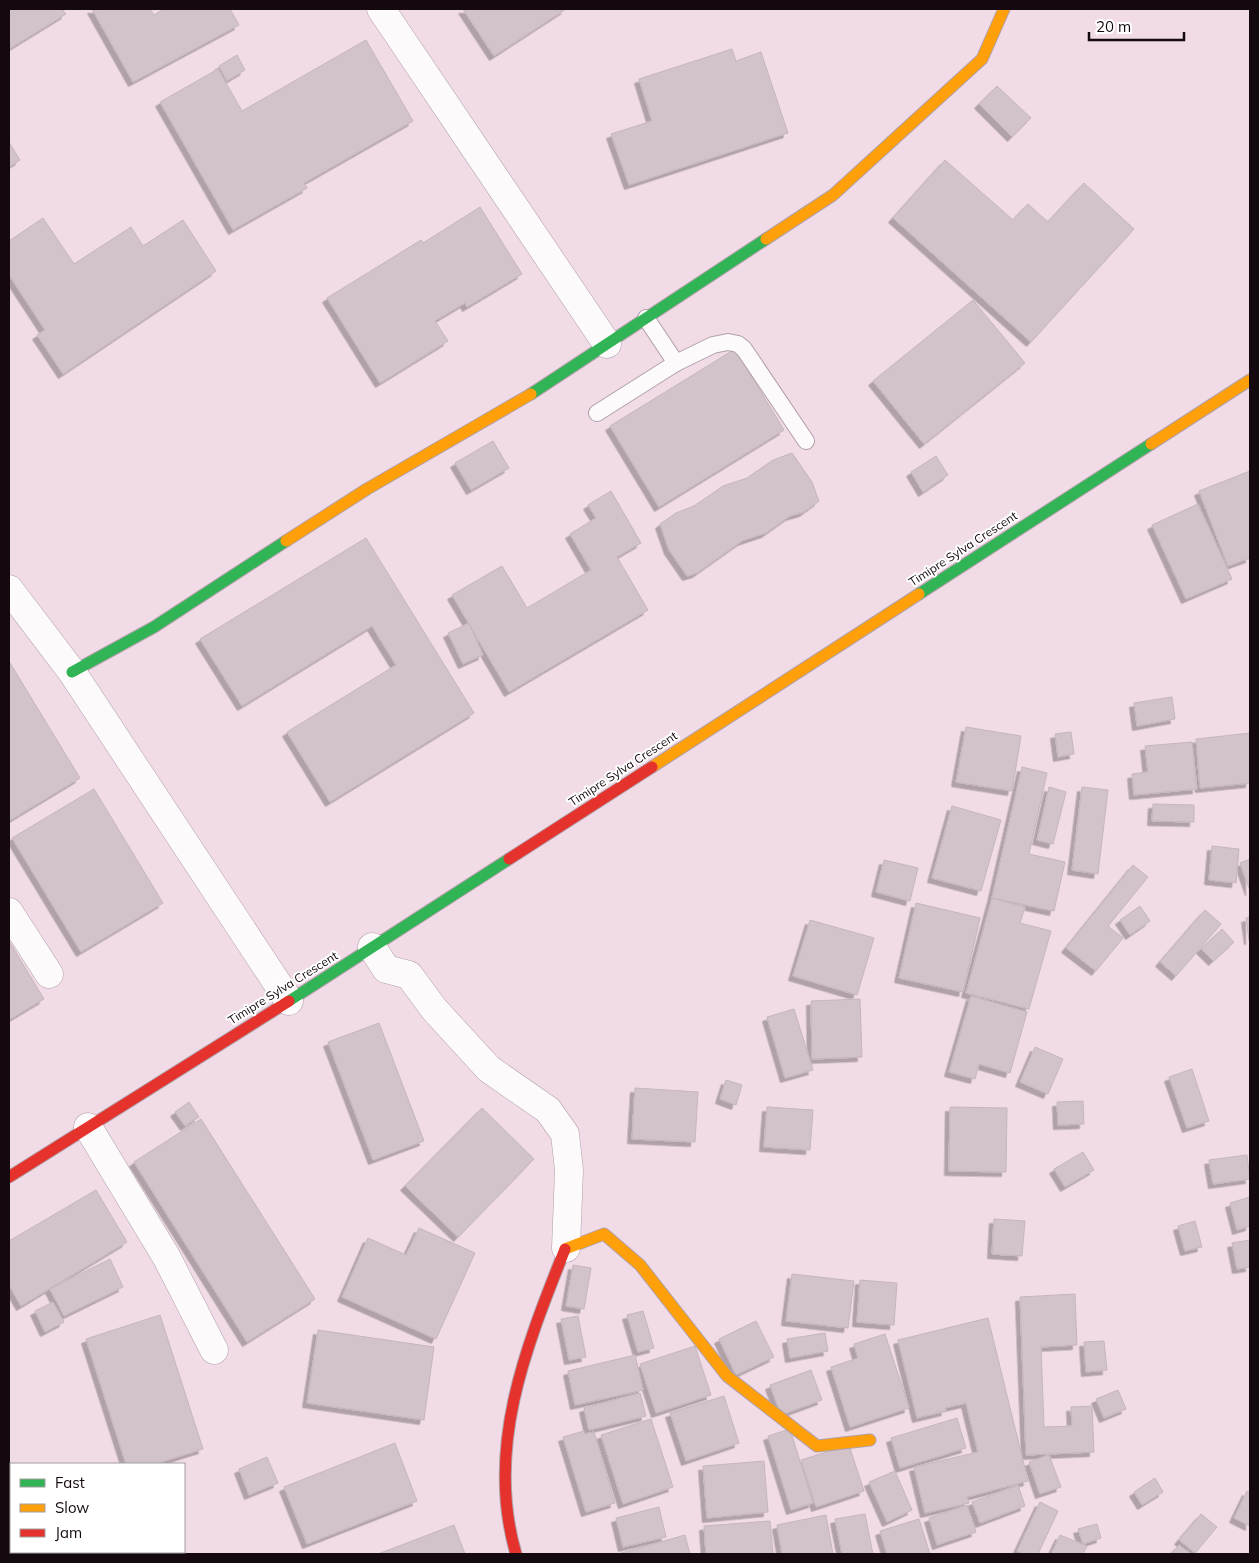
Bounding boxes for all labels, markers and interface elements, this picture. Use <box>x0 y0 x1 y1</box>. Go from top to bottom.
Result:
scale bar <box>1089 10 1184 42</box>
text: 20 m <box>1096 17 1131 36</box>
street label: Timipre Sylva Crescent <box>906 508 1020 589</box>
street label: Timipre Sylva Crescent <box>566 728 680 809</box>
street label: Timipre Sylva Crescent <box>225 948 340 1027</box>
legend <box>10 1463 185 1553</box>
text: Fast <box>55 1473 85 1492</box>
text: Slow <box>55 1498 89 1517</box>
text: Jam <box>55 1523 82 1542</box>

